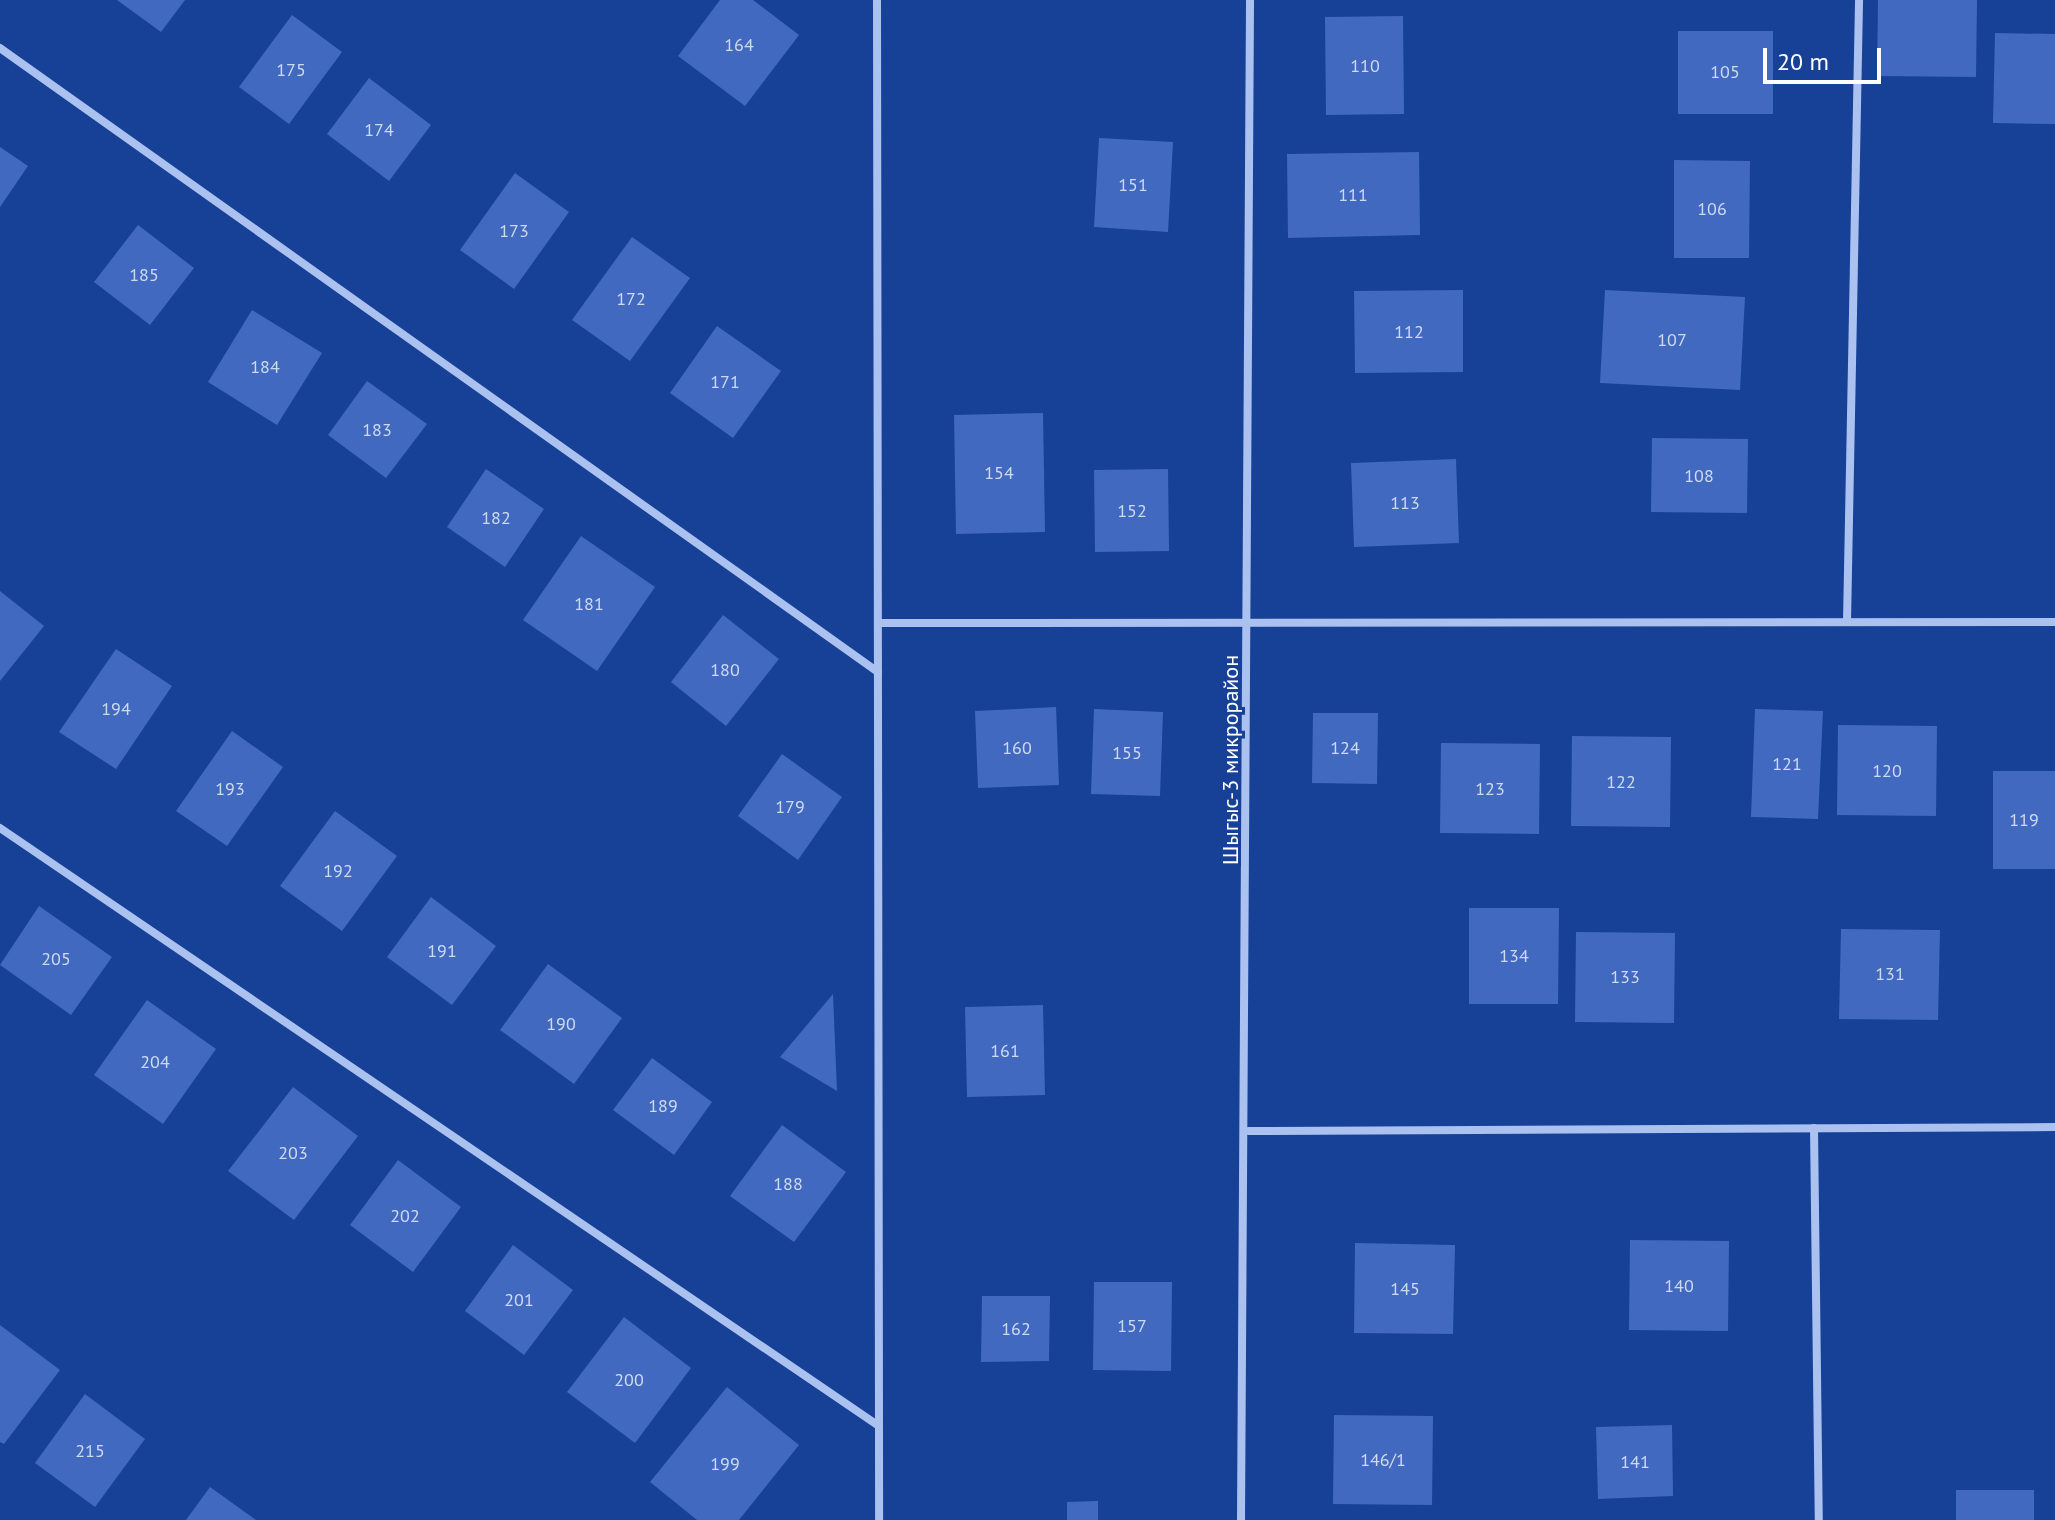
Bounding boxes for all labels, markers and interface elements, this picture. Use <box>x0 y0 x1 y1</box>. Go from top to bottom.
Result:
scale bar <box>1767 32 1885 82</box>
house number: 164 <box>724 34 754 56</box>
text: 20 m <box>1777 46 1829 77</box>
house number: 110 <box>1350 55 1380 77</box>
house number: 175 <box>276 59 306 81</box>
house number: 105 <box>1710 61 1740 83</box>
house number: 174 <box>364 119 394 141</box>
house number: 151 <box>1118 174 1148 196</box>
house number: 111 <box>1338 184 1368 206</box>
house number: 106 <box>1697 198 1727 220</box>
house number: 173 <box>499 220 529 242</box>
house number: 185 <box>129 264 159 286</box>
house number: 172 <box>616 288 646 310</box>
house number: 112 <box>1394 321 1424 343</box>
house number: 107 <box>1657 329 1687 351</box>
house number: 184 <box>250 356 280 378</box>
house number: 171 <box>710 371 740 393</box>
house number: 183 <box>362 419 392 441</box>
house number: 154 <box>984 462 1014 484</box>
house number: 108 <box>1684 465 1714 487</box>
house number: 113 <box>1390 492 1420 514</box>
house number: 152 <box>1117 500 1147 522</box>
house number: 182 <box>481 507 511 529</box>
house number: 181 <box>574 593 604 615</box>
street label: Шыгыс-3 микрорайон <box>1218 655 1244 865</box>
house number: 180 <box>710 659 740 681</box>
house number: 194 <box>101 698 131 720</box>
house number: 160 <box>1002 737 1032 759</box>
house number: 124 <box>1330 737 1360 759</box>
house number: 155 <box>1112 742 1142 764</box>
house number: 121 <box>1772 753 1802 775</box>
house number: 120 <box>1872 760 1902 782</box>
house number: 122 <box>1606 771 1636 793</box>
house number: 193 <box>215 778 245 800</box>
house number: 123 <box>1475 778 1505 800</box>
house number: 179 <box>775 796 805 818</box>
house number: 119 <box>2009 809 2039 831</box>
house number: 192 <box>323 860 353 882</box>
house number: 191 <box>427 940 457 962</box>
house number: 134 <box>1499 945 1529 967</box>
house number: 205 <box>41 948 71 970</box>
house number: 131 <box>1875 963 1905 985</box>
house number: 133 <box>1610 966 1640 988</box>
house number: 190 <box>546 1013 576 1035</box>
house number: 161 <box>990 1040 1020 1062</box>
house number: 204 <box>140 1051 170 1073</box>
house number: 189 <box>648 1095 678 1117</box>
house number: 203 <box>278 1142 308 1164</box>
house number: 188 <box>773 1173 803 1195</box>
house number: 202 <box>390 1205 420 1227</box>
house number: 140 <box>1664 1275 1694 1297</box>
house number: 145 <box>1390 1278 1420 1300</box>
house number: 201 <box>504 1289 534 1311</box>
house number: 157 <box>1117 1315 1147 1337</box>
house number: 162 <box>1001 1318 1031 1340</box>
house number: 200 <box>614 1369 644 1391</box>
house number: 215 <box>75 1440 105 1462</box>
house number: 146/1 <box>1360 1449 1406 1471</box>
house number: 141 <box>1620 1451 1650 1473</box>
house number: 199 <box>710 1453 740 1475</box>

